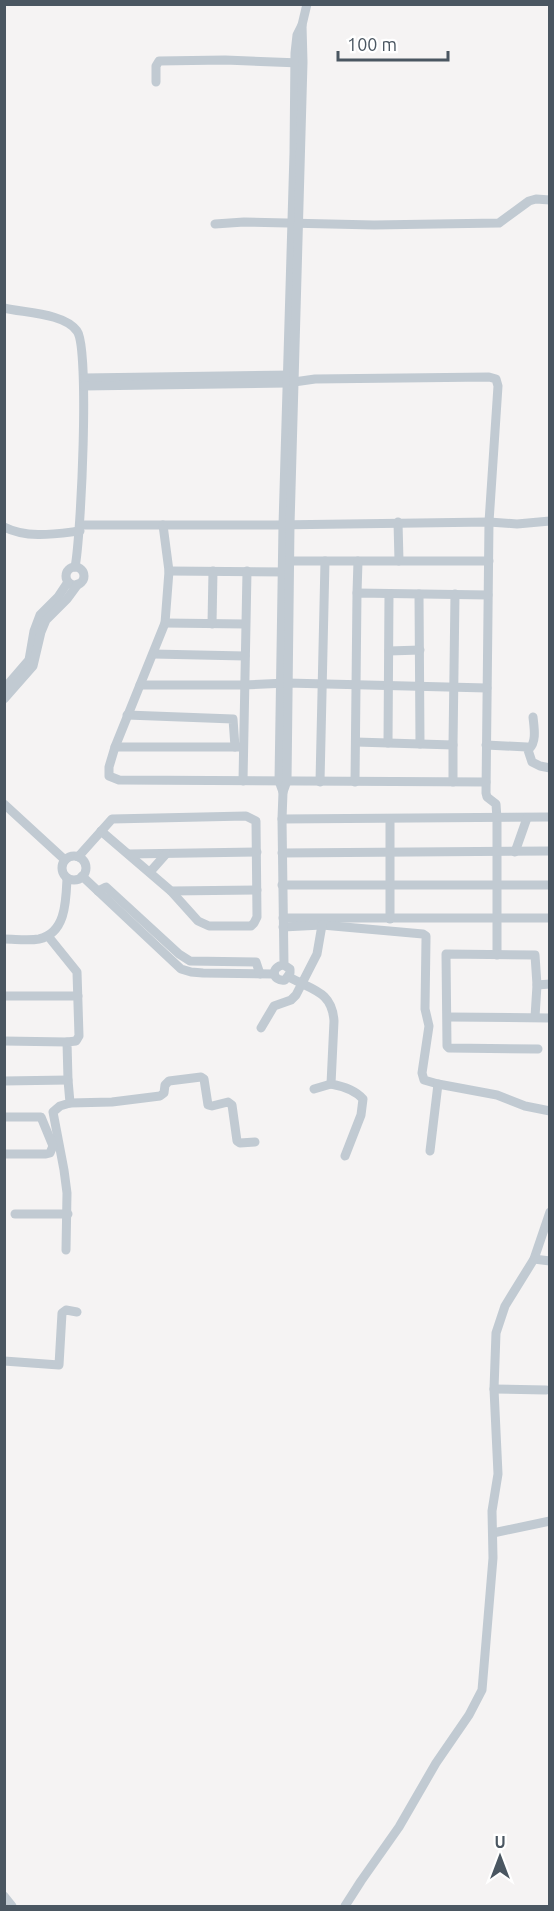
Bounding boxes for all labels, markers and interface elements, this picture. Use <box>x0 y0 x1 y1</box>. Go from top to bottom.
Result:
scale bar <box>338 24 448 62</box>
text: 100 m <box>347 34 397 54</box>
north arrow <box>470 1827 530 1887</box>
text: U <box>494 1833 506 1851</box>

